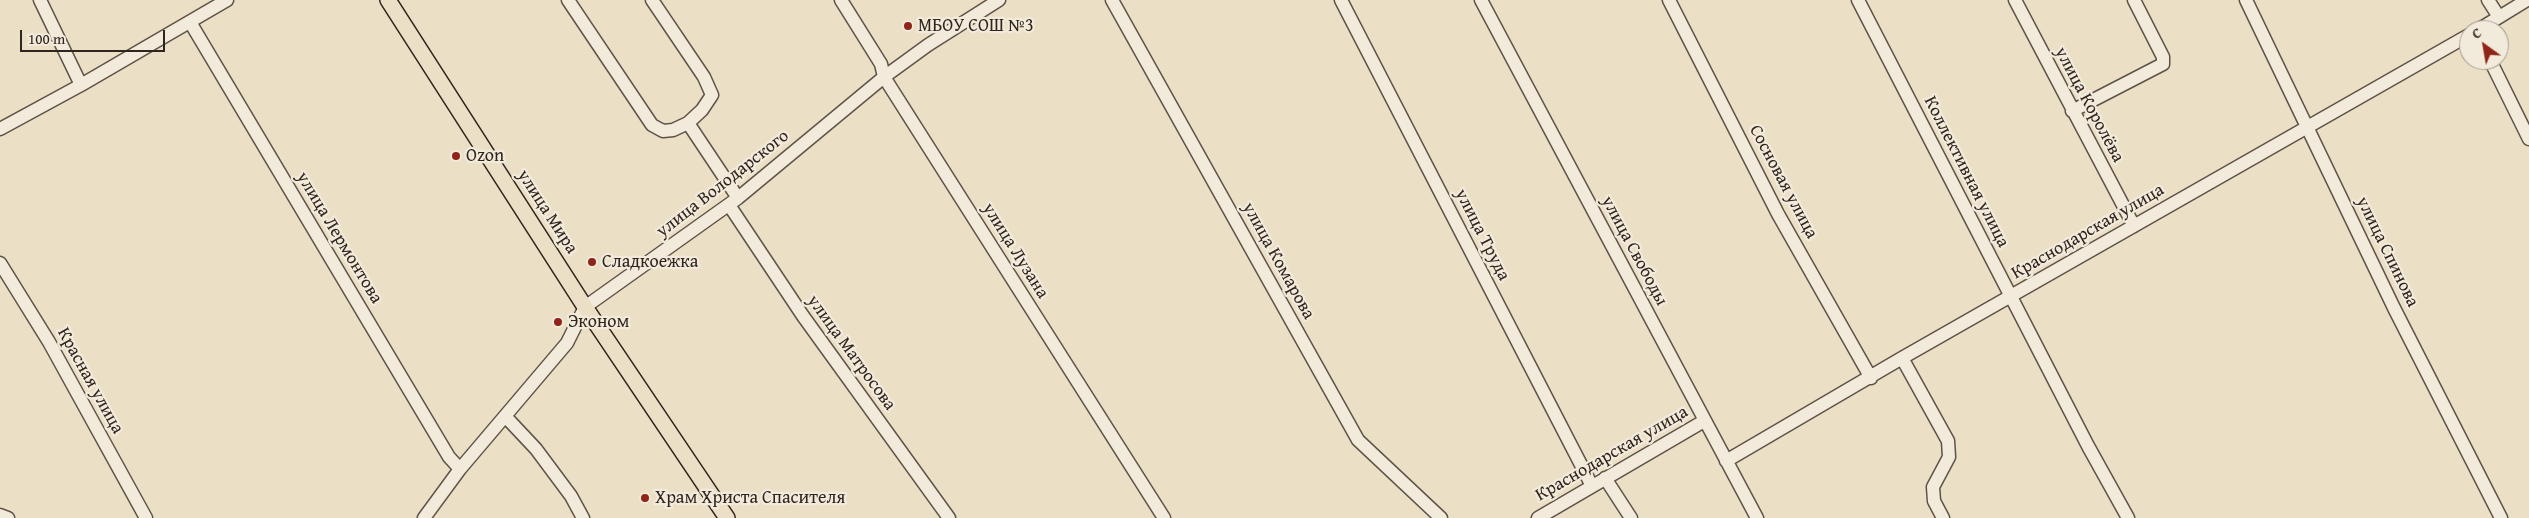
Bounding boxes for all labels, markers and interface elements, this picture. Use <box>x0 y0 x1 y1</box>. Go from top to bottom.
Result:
place label: МБОУ СОШ №3 <box>918 15 1034 37</box>
scale bar <box>22 20 168 52</box>
marker: МБОУ СОШ №3 <box>902 20 914 32</box>
north arrow <box>2459 20 2509 70</box>
text: С <box>2468 23 2485 44</box>
text: 100 m <box>28 28 65 49</box>
street label: улица Королёва <box>2050 44 2128 166</box>
street label: Коллективная улица <box>1919 93 2013 251</box>
street label: Сосновая улица <box>1744 121 1822 243</box>
street label: улица Володарского <box>652 125 794 243</box>
place label: Ozon <box>466 145 504 167</box>
marker: Ozon <box>450 150 462 162</box>
street label: улица Мира <box>512 166 582 258</box>
street label: улица Лермонтова <box>291 168 387 308</box>
street label: Краснодарская улица <box>2008 179 2168 285</box>
street label: улица Труда <box>1450 186 1514 284</box>
street label: улица Свободы <box>1596 192 1672 310</box>
street label: улица Спинова <box>2351 193 2423 311</box>
street label: улица Лузана <box>977 199 1053 303</box>
street label: улица Комарова <box>1237 199 1319 323</box>
place label: Сладкоежка <box>602 251 698 273</box>
marker: Сладкоежка <box>586 256 598 268</box>
street label: улица Матросова <box>802 291 900 415</box>
place label: Эконом <box>568 311 629 333</box>
marker: Эконом <box>552 316 564 328</box>
street label: Красная улица <box>52 324 128 438</box>
street label: Краснодарская улица <box>1532 401 1692 507</box>
place label: Храм Христа Спасителя <box>655 487 845 509</box>
marker: Храм Христа Спасителя <box>639 492 651 504</box>

